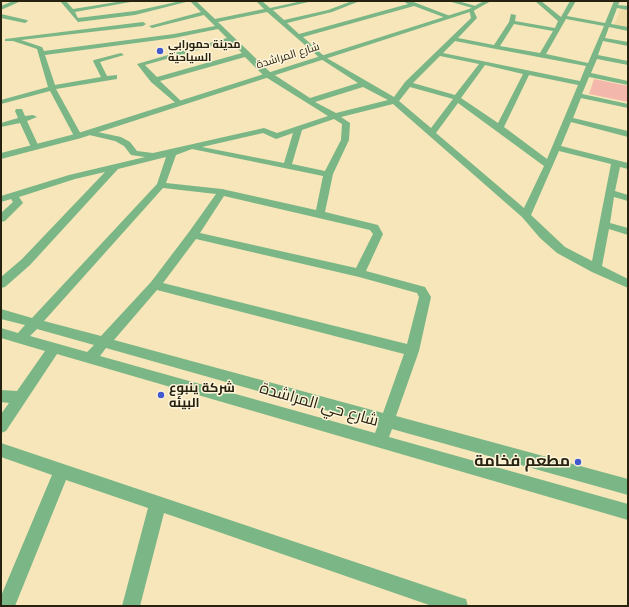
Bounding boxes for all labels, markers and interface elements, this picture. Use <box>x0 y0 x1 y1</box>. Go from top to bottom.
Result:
place label: مدينة حمورابي السياحية <box>168 38 241 64</box>
street label: شارع المراشدة <box>255 40 321 72</box>
marker: مدينة حمورابي السياحية <box>155 46 165 56</box>
street label: شارع حي المراشدة <box>257 379 381 431</box>
place label: شركة ينبوع البيئه <box>169 380 235 411</box>
marker: شركة ينبوع البيئه <box>156 390 166 400</box>
place label: مطعم فخامة <box>474 452 570 472</box>
marker: مطعم فخامة <box>573 457 583 467</box>

